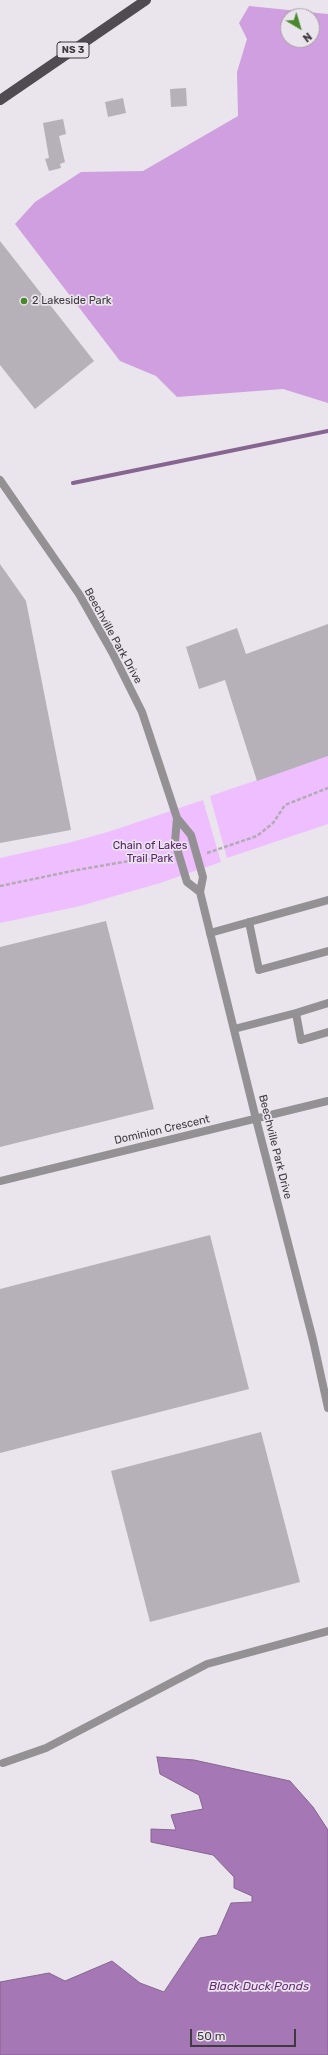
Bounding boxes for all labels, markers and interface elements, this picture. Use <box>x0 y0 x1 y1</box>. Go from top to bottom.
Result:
north arrow <box>280 8 320 48</box>
text: N <box>300 29 314 45</box>
road number: NS 3 <box>57 42 89 58</box>
place label: 2 Lakeside Park <box>32 294 112 308</box>
marker: 2 Lakeside Park <box>19 296 29 306</box>
street label: Beechville Park Drive <box>81 586 145 686</box>
park label: Chain of Lakes Trail Park <box>113 839 187 865</box>
street label: Beechville Park Drive <box>256 1093 294 1201</box>
street label: Dominion Crescent <box>113 1113 211 1147</box>
water label: Black Duck Ponds <box>209 1980 309 1994</box>
scale bar <box>192 2021 298 2047</box>
text: 50 m <box>197 2029 225 2043</box>

